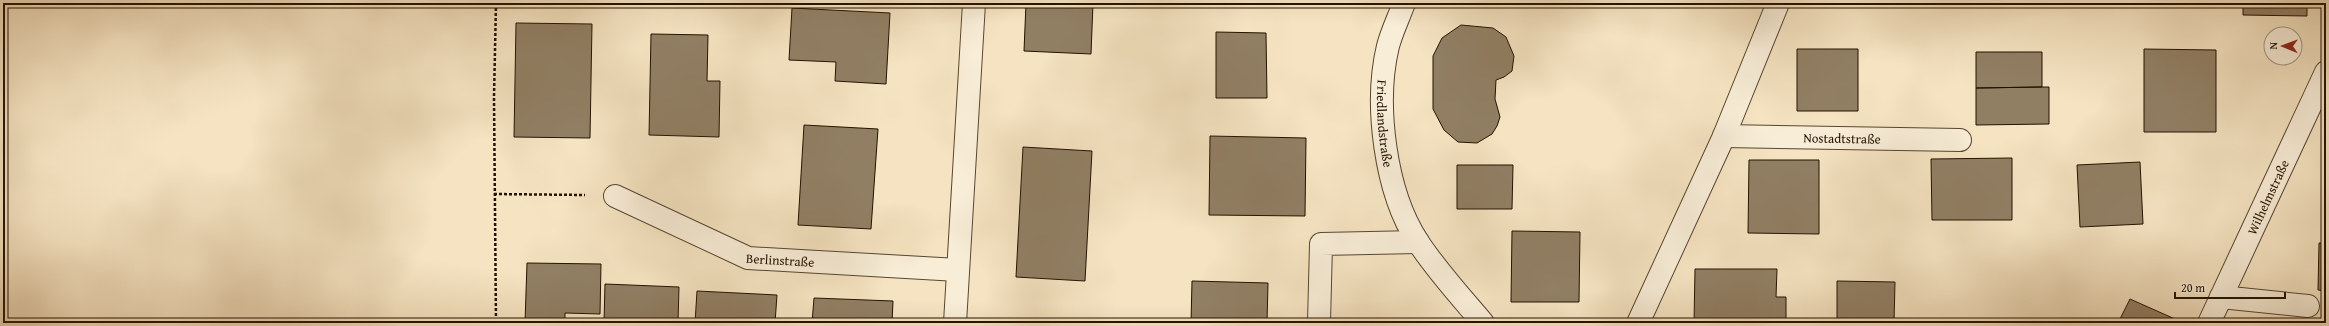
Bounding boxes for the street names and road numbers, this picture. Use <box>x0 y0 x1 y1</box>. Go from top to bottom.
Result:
street label: Friedlandstraße <box>1373 79 1398 169</box>
street label: Nostadtstraße <box>1803 128 1881 148</box>
street label: Wilhelmstraße <box>2242 156 2293 238</box>
street label: Berlinstraße <box>746 248 815 271</box>

